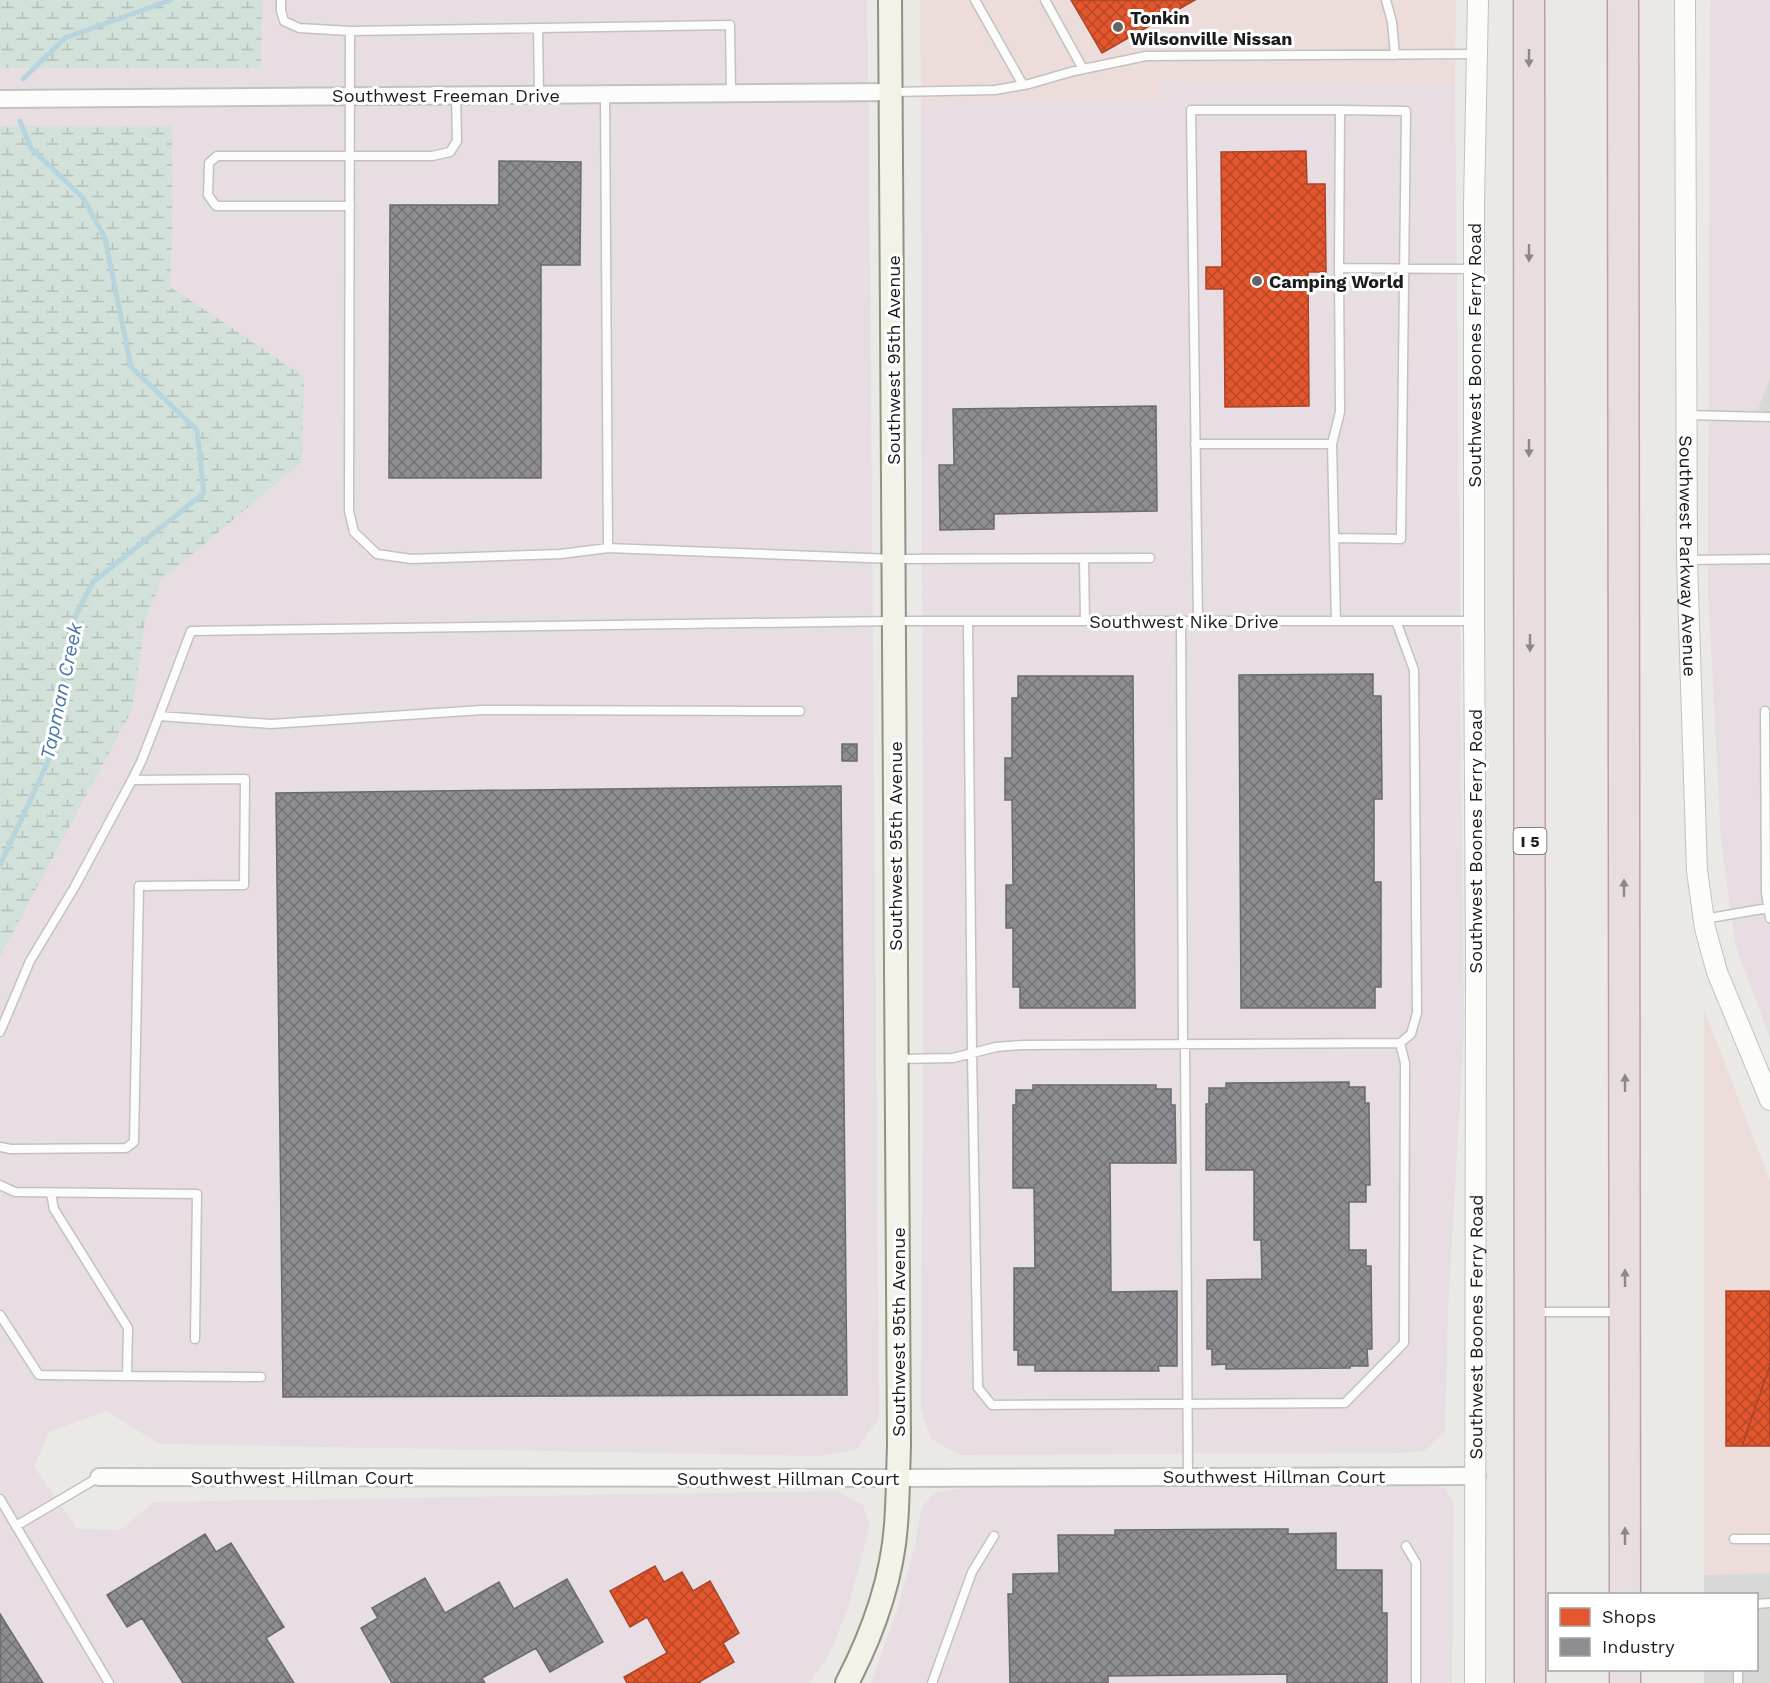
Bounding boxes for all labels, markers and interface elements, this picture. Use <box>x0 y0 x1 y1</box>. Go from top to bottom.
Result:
place label: Tonkin Wilsonville Nissan <box>1130 7 1292 49</box>
marker: Tonkin Wilsonville Nissan <box>1111 20 1125 34</box>
one-way arrow <box>1524 49 1534 68</box>
street label: Southwest Freeman Drive <box>332 85 560 106</box>
street label: Southwest Boones Ferry Road <box>1464 223 1485 487</box>
one-way arrow <box>1524 244 1534 263</box>
street label: Southwest 95th Avenue <box>883 255 904 465</box>
place label: Camping World <box>1269 271 1404 292</box>
marker: Camping World <box>1250 274 1264 288</box>
street label: Southwest Parkway Avenue <box>1676 435 1701 677</box>
one-way arrow <box>1524 439 1534 458</box>
street label: Southwest Nike Drive <box>1089 611 1279 632</box>
water label: Tapman Creek <box>35 619 87 761</box>
one-way arrow <box>1525 634 1535 653</box>
street label: Southwest Boones Ferry Road <box>1465 709 1486 973</box>
street label: Southwest 95th Avenue <box>885 741 906 951</box>
road number: I 5 <box>1514 828 1546 854</box>
one-way arrow <box>1619 879 1629 898</box>
one-way arrow <box>1620 1074 1630 1093</box>
street label: Southwest Boones Ferry Road <box>1465 1194 1486 1460</box>
street label: Southwest 95th Avenue <box>888 1227 909 1437</box>
one-way arrow <box>1620 1269 1630 1288</box>
street label: Southwest Hillman Court <box>1163 1466 1386 1487</box>
street label: Southwest Hillman Court <box>191 1467 414 1488</box>
street label: Southwest Hillman Court <box>677 1468 900 1489</box>
one-way arrow <box>1620 1527 1630 1546</box>
legend <box>1548 1593 1758 1671</box>
text: Shops <box>1602 1606 1656 1627</box>
text: Industry <box>1602 1636 1675 1657</box>

